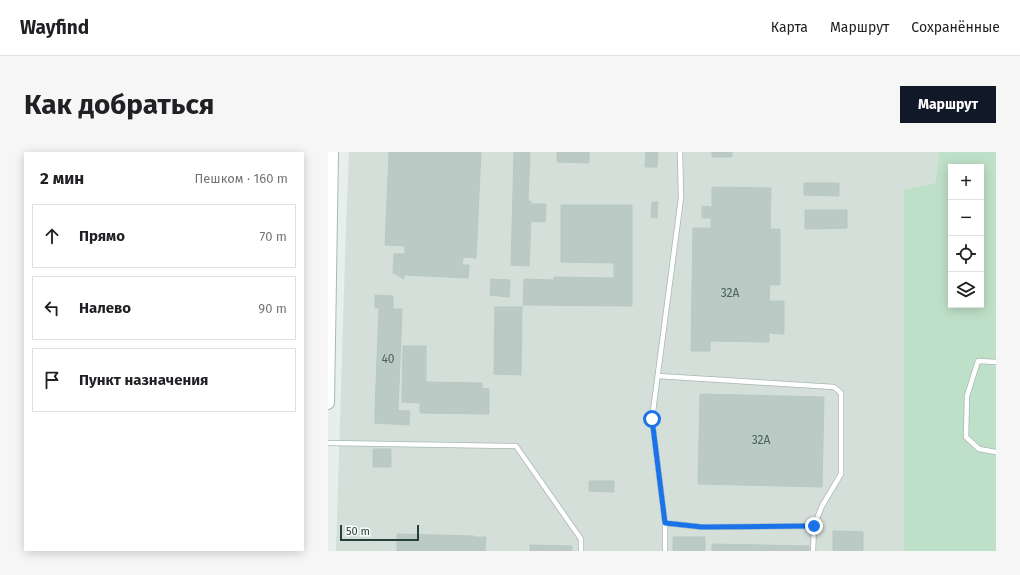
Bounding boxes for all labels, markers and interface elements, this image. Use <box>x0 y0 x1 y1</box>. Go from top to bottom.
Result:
text: Wayfind <box>20 16 89 39</box>
text: Карта <box>771 19 808 36</box>
text: Маршрут <box>830 19 889 36</box>
text: Сохранённые <box>911 19 1000 36</box>
button: Маршрут <box>900 86 996 123</box>
text: Как добраться <box>24 88 214 121</box>
map controls <box>948 164 984 308</box>
button: + <box>948 164 984 200</box>
text: 2 мин <box>40 168 84 189</box>
text: Пешком · 160 m <box>194 171 288 186</box>
button: − <box>948 200 984 236</box>
icon: ahead <box>41 225 63 247</box>
text: Прямо <box>79 227 125 245</box>
text: 70 m <box>260 229 287 244</box>
button: locate <box>948 236 984 272</box>
button: layers <box>948 272 984 308</box>
house number: 32А <box>721 286 739 300</box>
icon: left <box>41 297 63 319</box>
text: Налево <box>79 299 131 317</box>
text: 90 m <box>258 301 287 316</box>
house number: 40 <box>381 352 395 366</box>
icon: arrive <box>41 369 63 391</box>
text: Пункт назначения <box>79 371 208 389</box>
route start <box>643 410 661 428</box>
house number: 32А <box>752 433 770 447</box>
route end <box>805 517 823 535</box>
scale bar <box>340 523 419 542</box>
text: 50 m <box>346 525 370 538</box>

